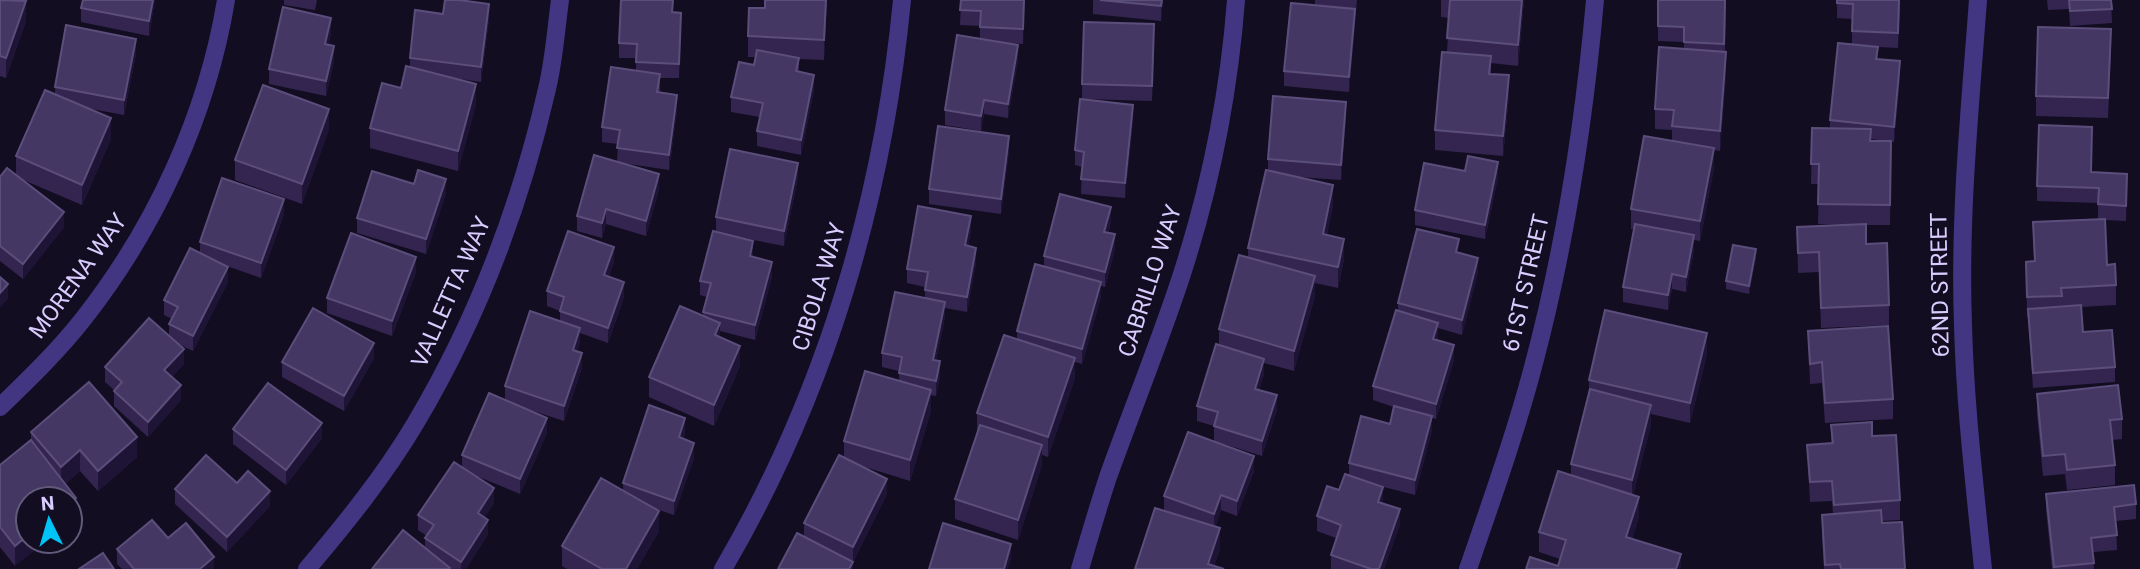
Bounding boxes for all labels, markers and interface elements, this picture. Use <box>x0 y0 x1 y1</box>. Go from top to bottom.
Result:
street label: CABRILLO WAY <box>1113 202 1187 360</box>
street label: MORENA WAY <box>24 208 133 344</box>
street label: 61ST STREET <box>1497 211 1555 354</box>
street label: VALLETTA WAY <box>406 212 496 371</box>
street label: 62ND STREET <box>1925 212 1955 358</box>
street label: CIBOLA WAY <box>787 220 851 354</box>
north arrow <box>14 485 84 555</box>
text: N <box>40 492 55 516</box>

